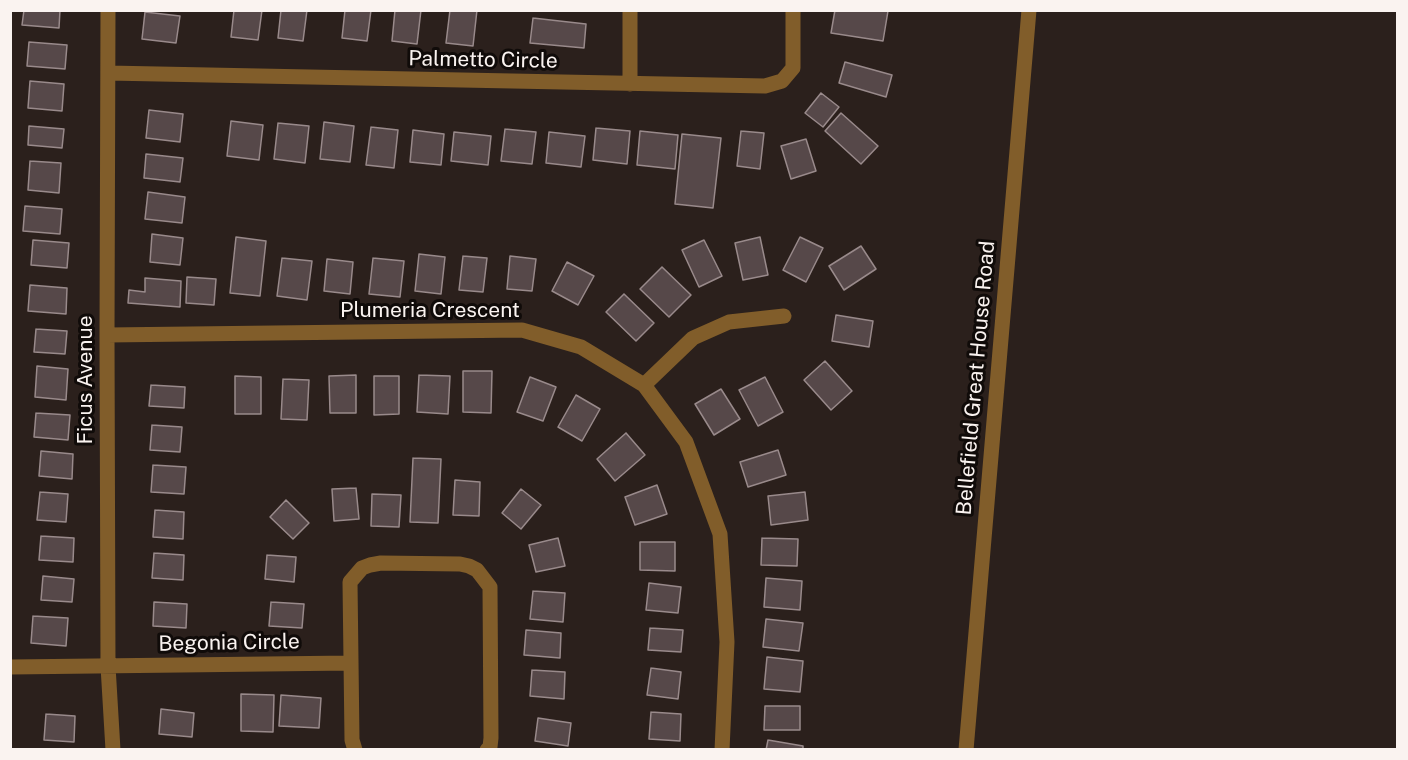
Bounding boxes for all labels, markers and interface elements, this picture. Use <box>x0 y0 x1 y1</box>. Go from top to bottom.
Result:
street label: Palmetto Circle <box>408 46 558 74</box>
street label: Bellefield Great House Road <box>951 240 1001 516</box>
street label: Plumeria Crescent <box>340 298 520 324</box>
street label: Ficus Avenue <box>73 315 99 445</box>
street label: Begonia Circle <box>158 629 300 657</box>

